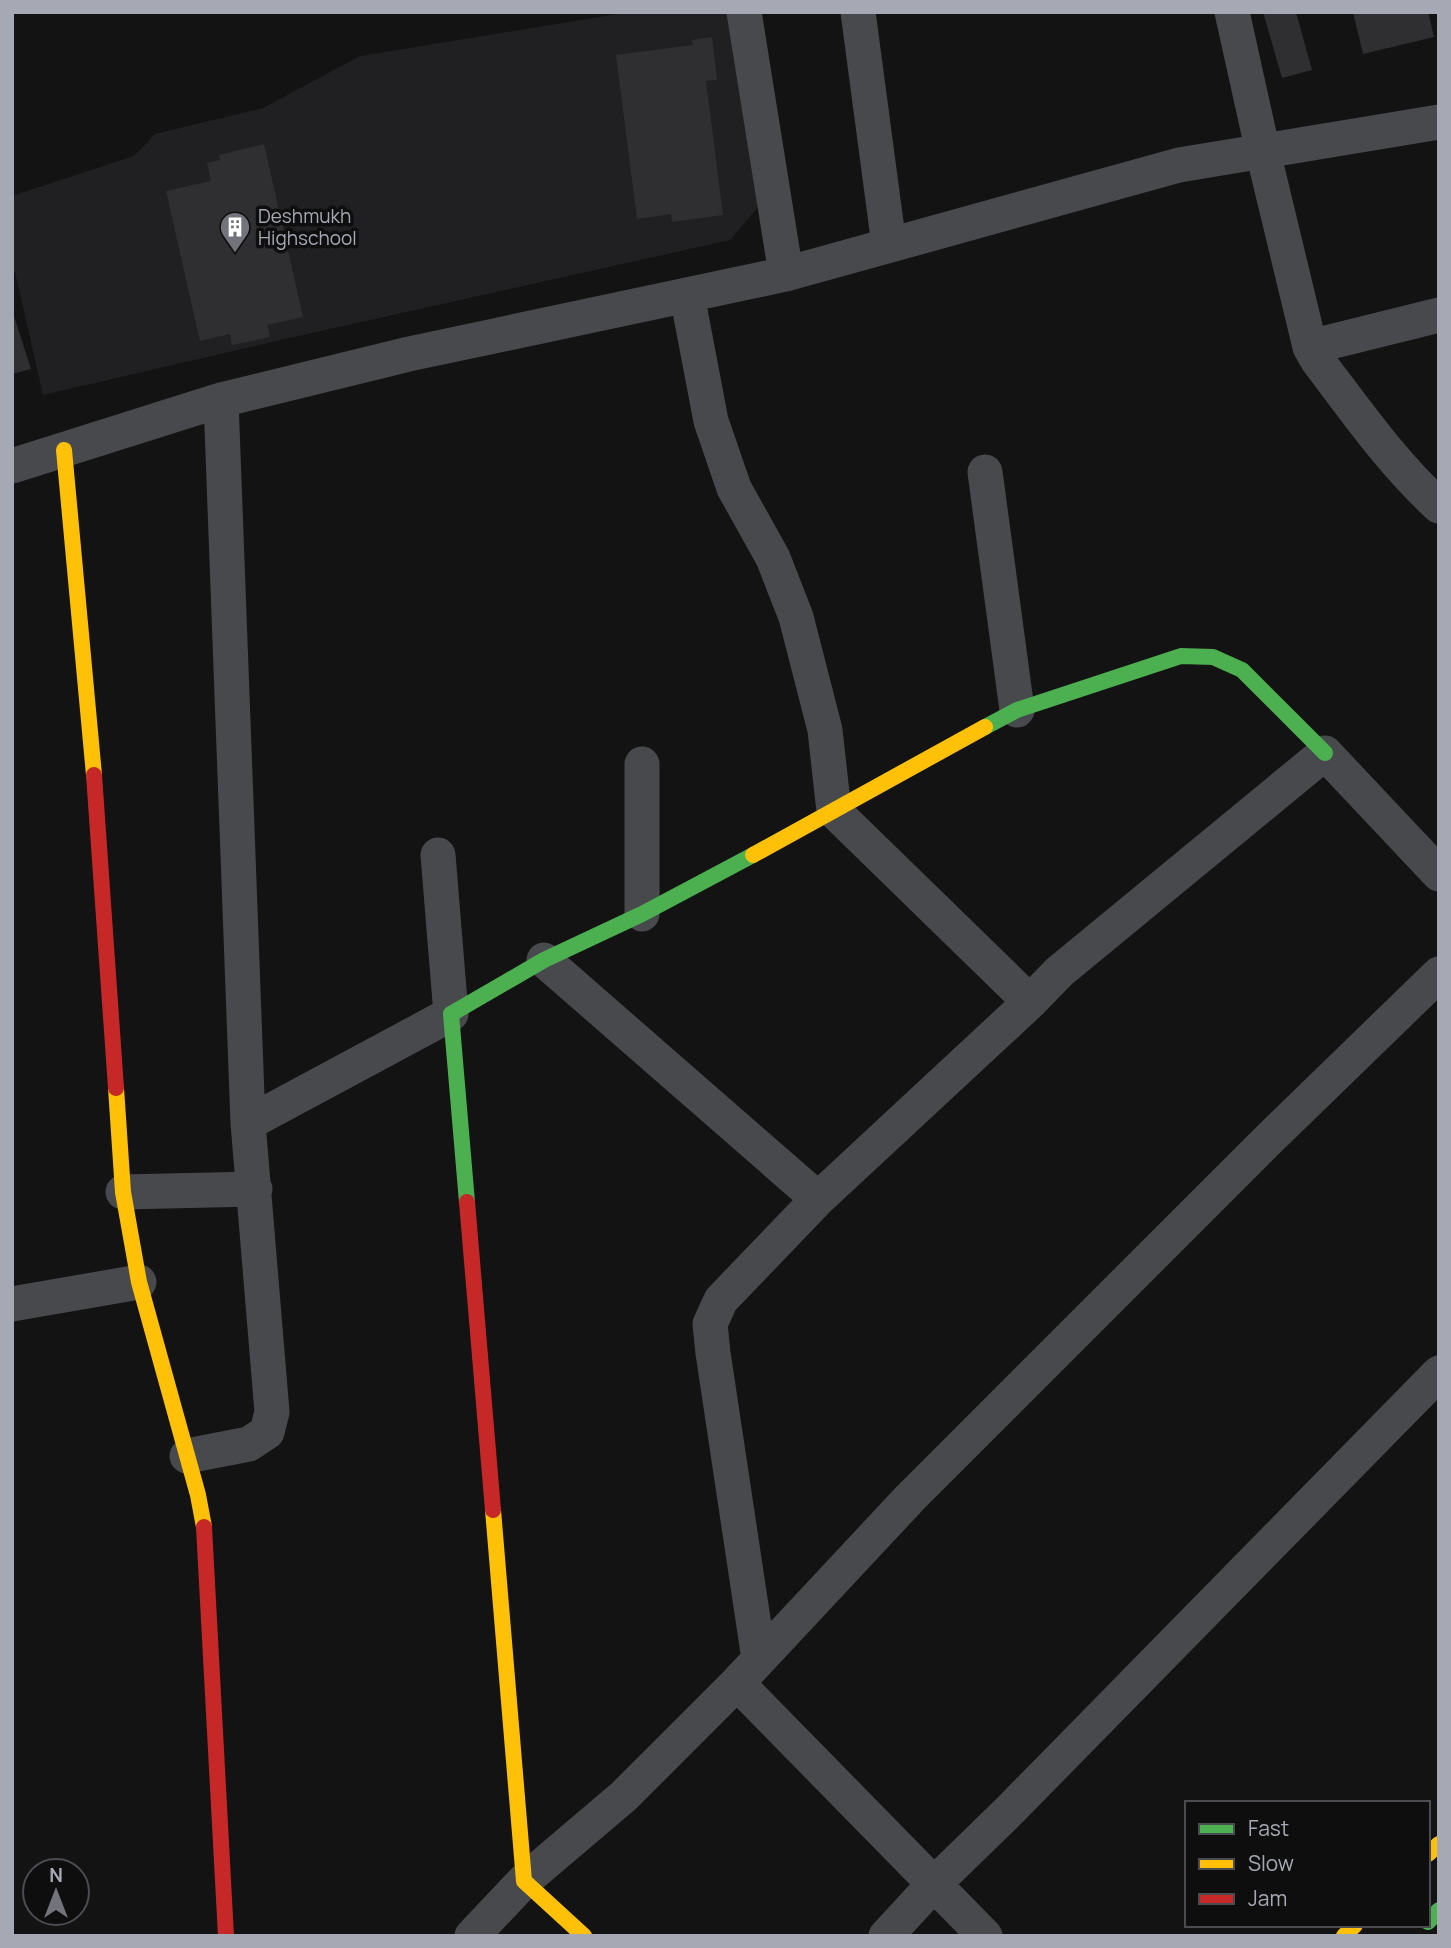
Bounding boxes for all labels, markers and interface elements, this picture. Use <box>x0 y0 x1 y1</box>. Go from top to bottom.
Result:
place label: Deshmukh Highschool <box>258 203 357 251</box>
building icon: Deshmukh Highschool <box>218 210 252 254</box>
legend <box>1185 1801 1430 1927</box>
text: Fast <box>1248 1814 1289 1842</box>
text: Slow <box>1248 1849 1294 1877</box>
north arrow <box>21 1857 91 1927</box>
text: N <box>49 1862 63 1888</box>
text: Jam <box>1248 1884 1287 1912</box>

